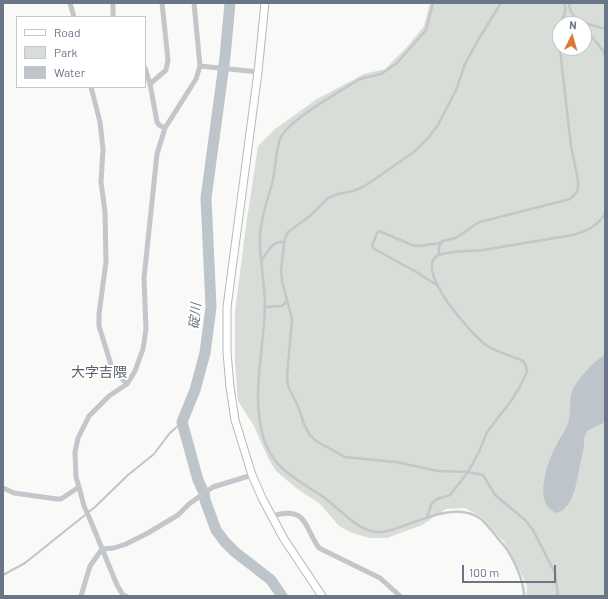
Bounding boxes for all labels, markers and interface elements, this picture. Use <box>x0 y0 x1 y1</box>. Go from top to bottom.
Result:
legend <box>16 16 146 88</box>
north arrow <box>552 16 592 56</box>
text: N <box>569 18 577 31</box>
text: Road <box>54 25 81 39</box>
text: Park <box>54 45 78 59</box>
text: Water <box>54 65 85 79</box>
water label: 碇川 <box>186 302 204 330</box>
district label: 大字吉隈 <box>71 364 127 380</box>
scale bar <box>464 557 558 583</box>
text: 100 m <box>469 565 499 579</box>

